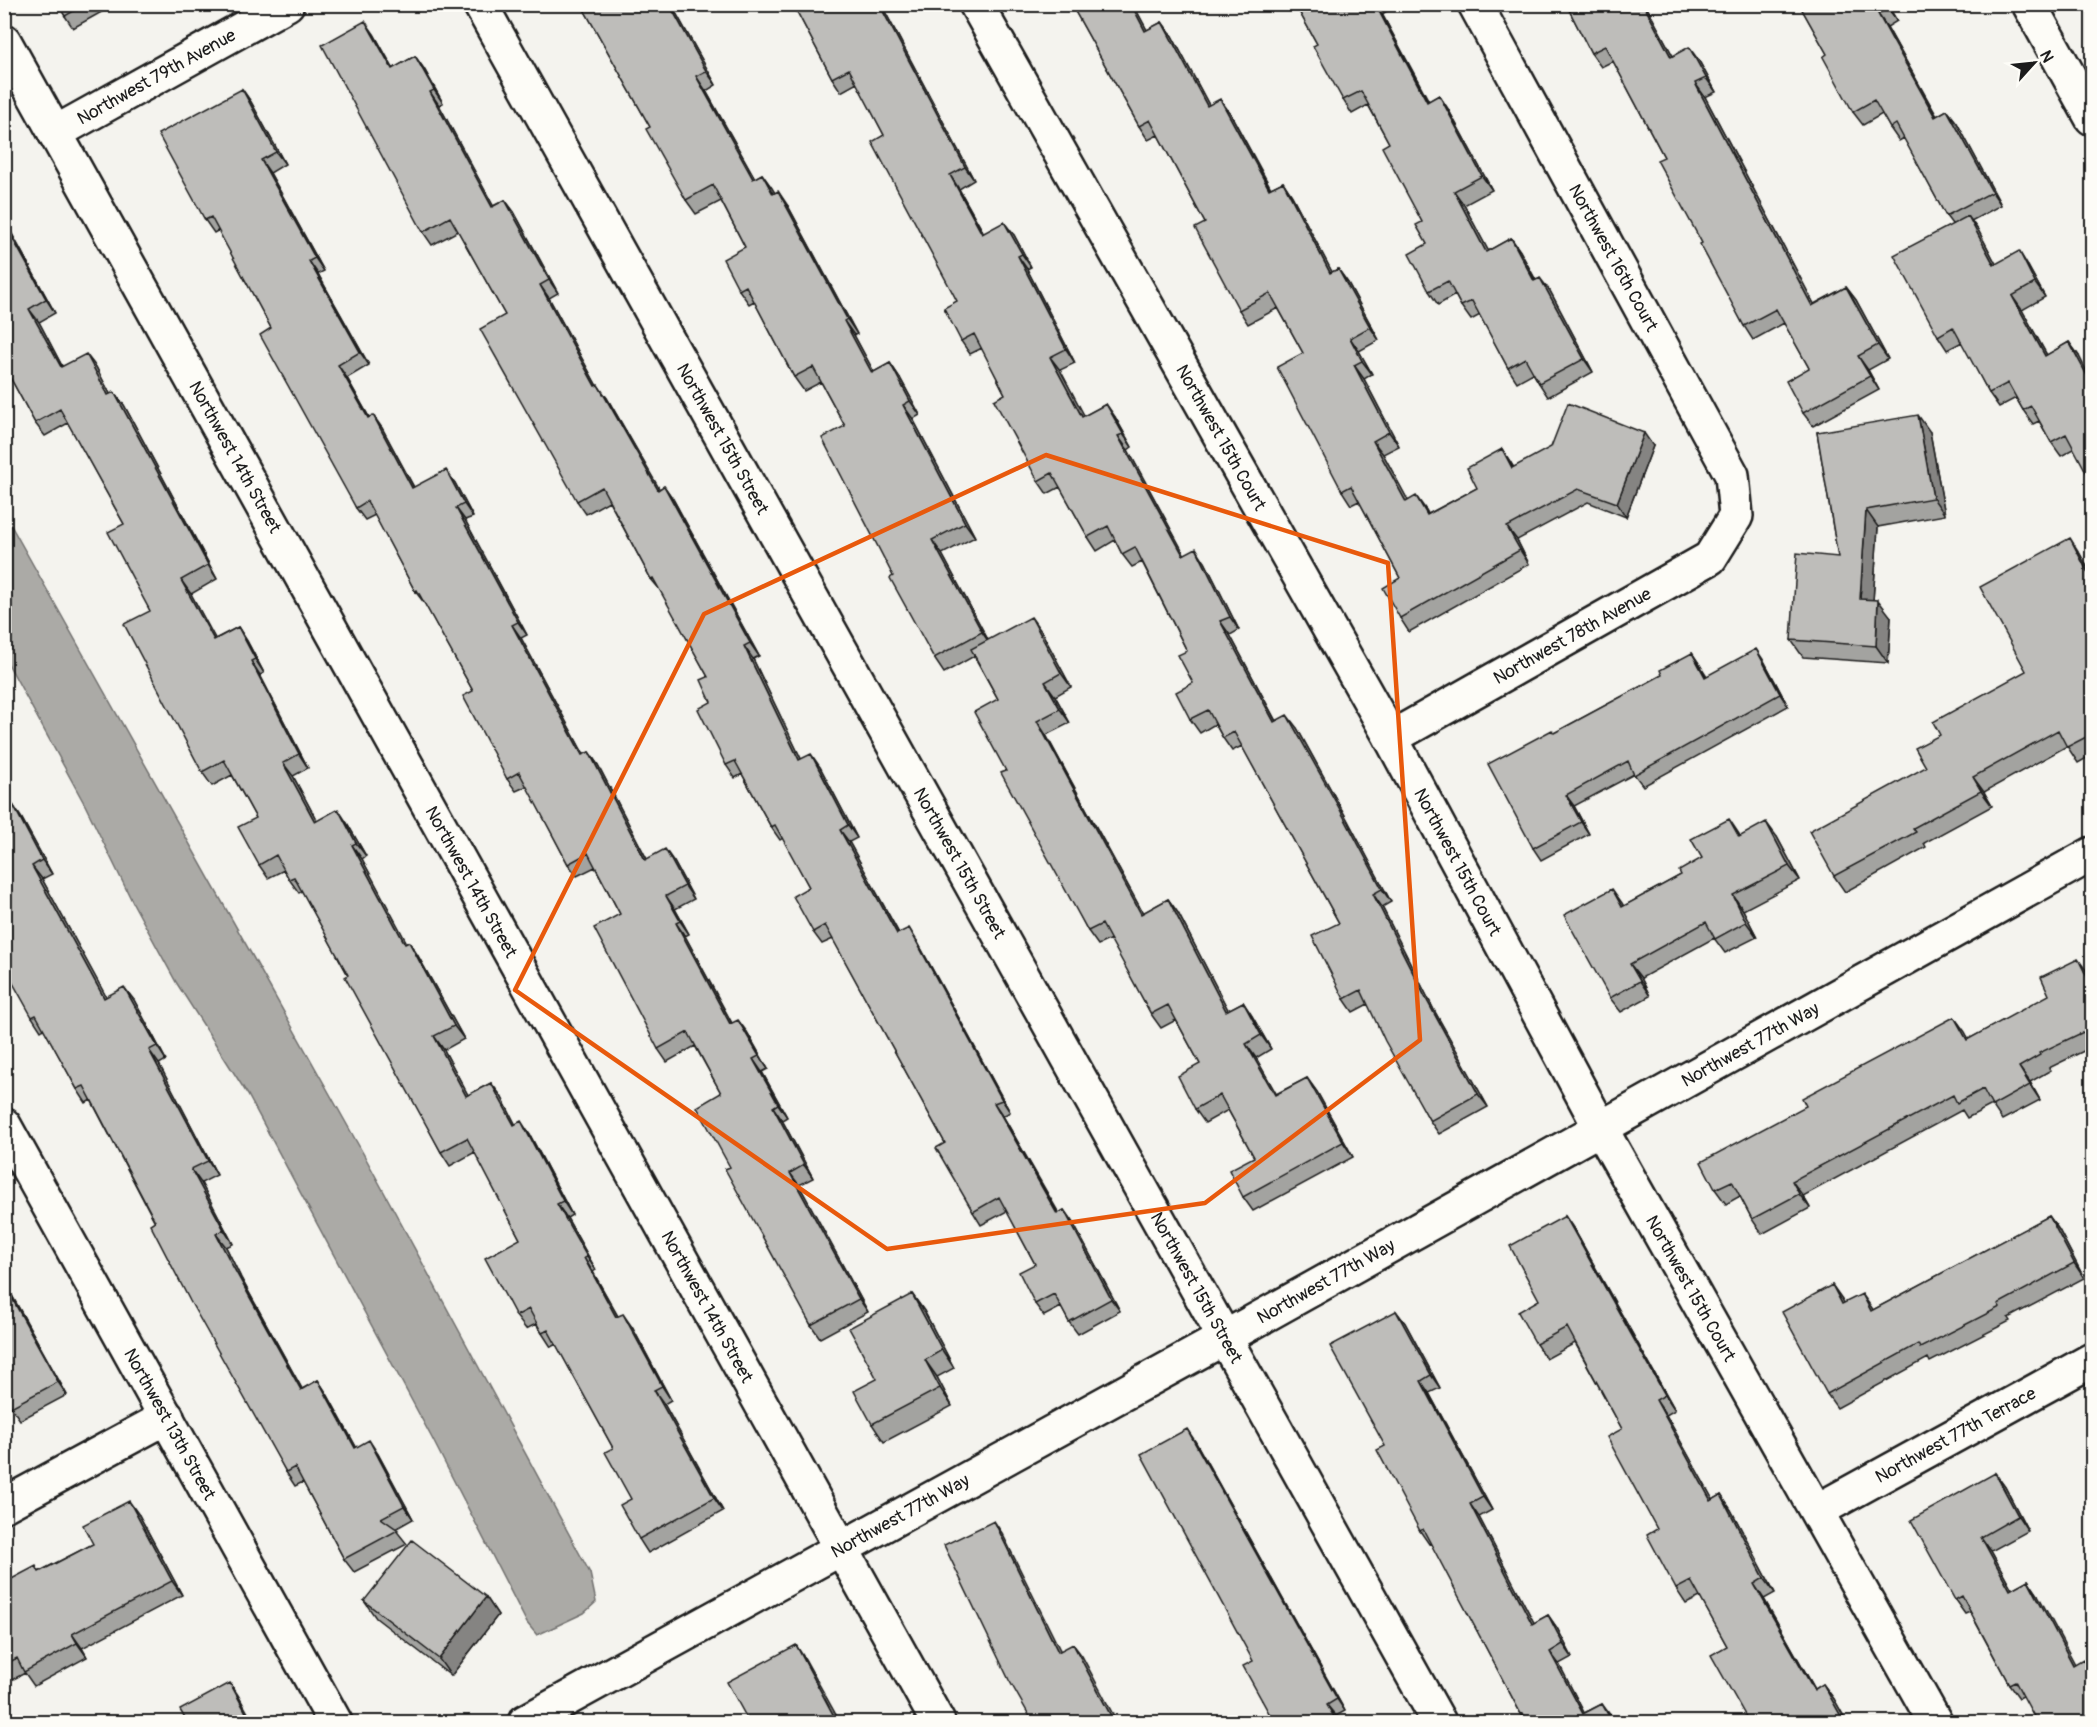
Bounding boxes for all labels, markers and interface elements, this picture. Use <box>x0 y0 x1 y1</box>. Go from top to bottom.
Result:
street label: Northwest 79th Avenue <box>73 23 240 130</box>
north arrow <box>2004 33 2064 93</box>
text: N <box>2035 47 2058 66</box>
street label: Northwest 16th Court <box>1563 180 1663 336</box>
street label: Northwest 15th Street <box>671 359 774 519</box>
street label: Northwest 15th Court <box>1171 360 1272 515</box>
street label: Northwest 14th Street <box>184 377 287 538</box>
street label: Northwest 78th Avenue <box>1489 582 1655 690</box>
street label: Northwest 15th Street <box>908 784 1011 943</box>
street label: Northwest 15th Court <box>1409 784 1507 940</box>
street label: Northwest 14th Street <box>420 802 523 963</box>
street label: Northwest 77th Way <box>1677 997 1823 1092</box>
street label: Northwest 15th Street <box>1145 1208 1248 1368</box>
street label: Northwest 15th Court <box>1640 1211 1741 1366</box>
street label: Northwest 14th Street <box>656 1227 759 1387</box>
street label: Northwest 77th Way <box>1253 1234 1399 1329</box>
street label: Northwest 13th Street <box>119 1344 221 1505</box>
street label: Northwest 77th Terrace <box>1871 1381 2040 1488</box>
street label: Northwest 77th Way <box>827 1469 974 1563</box>

